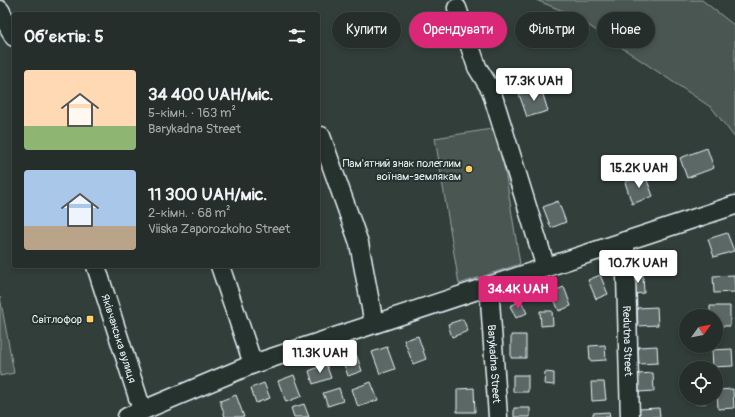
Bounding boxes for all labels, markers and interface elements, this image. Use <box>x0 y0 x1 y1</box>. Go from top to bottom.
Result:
chip: Купити <box>332 12 401 48</box>
chip: Орендувати <box>409 12 507 48</box>
chip: Фільтри <box>515 12 589 48</box>
chip: Нове <box>597 12 655 48</box>
icon: filters <box>286 25 308 47</box>
text: Об’єктів: 5 <box>24 26 104 47</box>
pin: 17.3K UAH <box>488 68 580 102</box>
text: 17.3K UAH <box>505 73 563 89</box>
text: 34 400 UAH/міс. <box>148 84 274 105</box>
icon: home <box>56 86 104 134</box>
text: 5-кімн. · 163 m² <box>148 105 236 121</box>
text: Barykadna Street <box>148 121 241 137</box>
pin: 15.2K UAH <box>593 155 685 189</box>
place label: Пам'ятний знак полеглим воїнам-землякам <box>343 157 461 183</box>
text: 15.2K UAH <box>610 160 668 176</box>
marker: Пам'ятний знак полеглим воїнам-землякам <box>464 164 474 174</box>
text: 11 300 UAH/міс. <box>148 184 267 205</box>
icon: home <box>56 186 104 234</box>
text: 2-кімн. · 68 m² <box>148 205 231 221</box>
text: Viiska Zaporozkoho Street <box>148 221 290 237</box>
pin: 10.7K UAH <box>592 250 684 284</box>
text: 10.7K UAH <box>608 255 668 271</box>
pin: 34.4K UAH <box>472 276 564 310</box>
text: 34.4K UAH <box>487 281 549 297</box>
street label: Яківчанська вулиця <box>98 293 139 385</box>
street label: Redutna Street <box>620 305 635 377</box>
north arrow <box>679 309 723 353</box>
map controls <box>679 309 723 405</box>
place label: Світлофор <box>32 313 82 326</box>
marker: Світлофор <box>85 314 95 324</box>
street label: Barykadna Street <box>485 324 503 404</box>
pin: 11.3K UAH <box>274 340 366 374</box>
text: 11.3K UAH <box>292 345 348 361</box>
button: locate <box>679 361 723 405</box>

